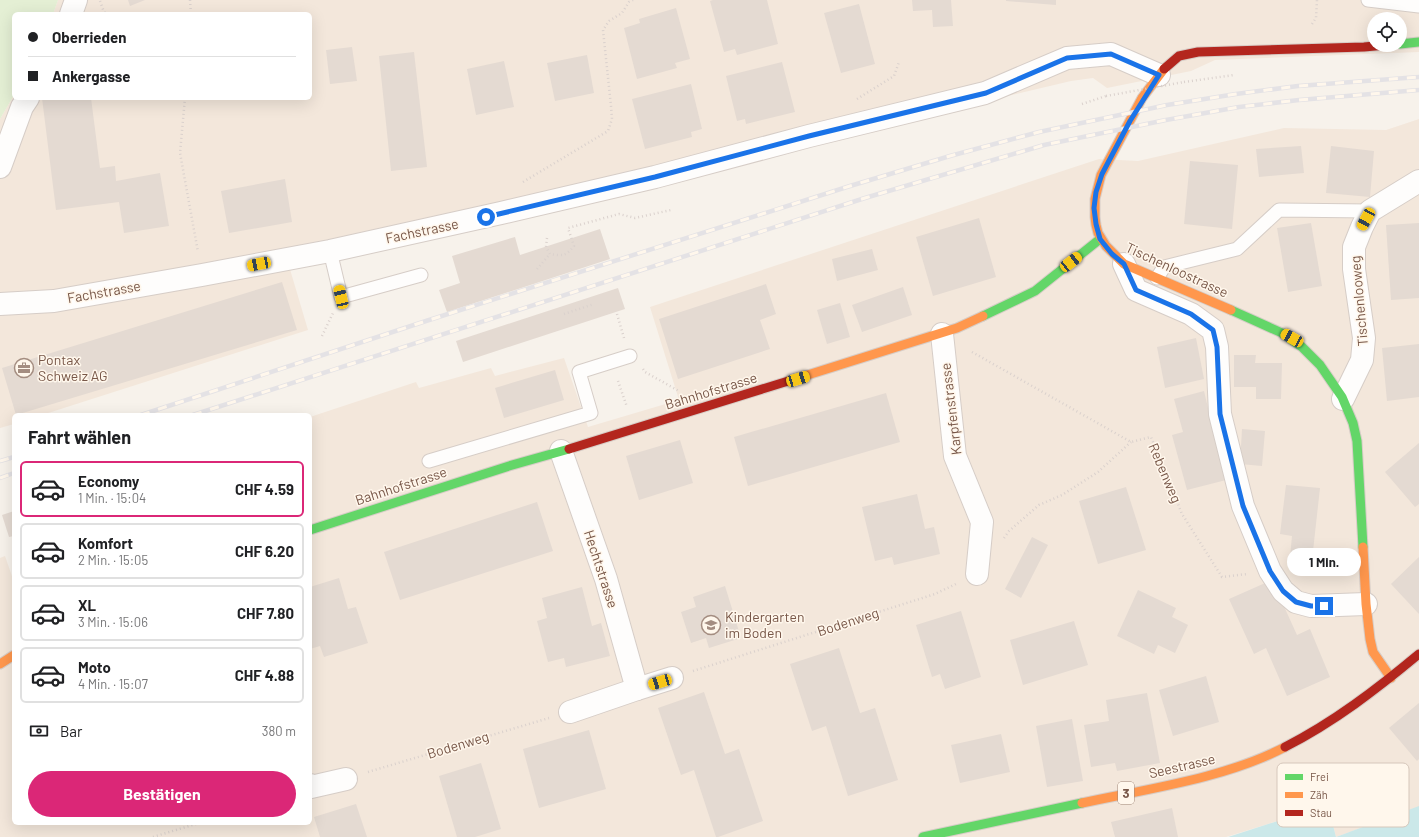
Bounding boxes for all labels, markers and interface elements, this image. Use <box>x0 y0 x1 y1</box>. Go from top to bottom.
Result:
map controls <box>1367 12 1407 52</box>
button: locate <box>1367 12 1407 52</box>
text: Oberrieden <box>52 28 126 46</box>
text: Ankergasse <box>52 67 131 85</box>
car <box>1355 206 1377 232</box>
route start <box>477 208 495 226</box>
street label: Fachstrasse <box>384 214 460 247</box>
street label: Tischenloostrasse <box>1123 238 1231 301</box>
car <box>1058 250 1084 274</box>
street label: Tischenlooweg <box>1346 255 1371 347</box>
car <box>246 256 272 272</box>
street label: Fachstrasse <box>66 277 142 306</box>
car <box>332 284 350 310</box>
car <box>1279 327 1305 349</box>
place label: Pontax Schweiz AG <box>38 351 108 384</box>
office icon: Pontax Schweiz AG <box>13 357 35 379</box>
street label: Karpfenstrasse <box>936 362 965 456</box>
street label: Bahnhofstrasse <box>663 368 759 413</box>
car <box>785 370 811 388</box>
text: Fahrt wählen <box>28 426 131 448</box>
street label: Rebenweg <box>1145 440 1186 505</box>
street label: Bahnhofstrasse <box>353 463 449 508</box>
icon: car <box>30 471 66 507</box>
text: Economy <box>78 472 139 490</box>
text: CHF 4.59 <box>235 480 294 498</box>
text: 1 Min. · 15:04 <box>78 490 146 506</box>
street label: Hechtstrasse <box>581 528 622 610</box>
icon: car <box>30 533 66 569</box>
text: Komfort <box>78 534 133 552</box>
text: CHF 6.20 <box>235 542 294 560</box>
callout: 1 Min. <box>1287 548 1361 576</box>
text: 2 Min. · 15:05 <box>78 552 148 568</box>
text: 1 Min. <box>1309 554 1339 570</box>
icon: car <box>30 595 66 631</box>
text: XL <box>78 596 96 614</box>
route end <box>1315 597 1333 615</box>
text: CHF 7.80 <box>237 604 294 622</box>
street label: Bodenweg <box>815 604 881 639</box>
place label: Kindergarten im Boden <box>725 608 804 641</box>
text: 3 Min. · 15:06 <box>78 614 148 630</box>
school or university icon: Kindergarten im Boden <box>700 614 722 636</box>
icon: car <box>30 657 66 693</box>
text: Moto <box>78 658 111 676</box>
text: CHF 4.88 <box>235 666 294 684</box>
car <box>647 673 673 691</box>
text: 4 Min. · 15:07 <box>78 676 148 692</box>
icon: cash <box>28 720 50 742</box>
text: Bar <box>60 722 82 740</box>
text: 380 m <box>262 723 296 739</box>
street label: Bodenweg <box>425 727 491 762</box>
street label: Seestrasse <box>1147 750 1217 781</box>
legend <box>1277 763 1409 827</box>
text: Frei <box>1310 770 1329 783</box>
button: Bestätigen <box>28 771 296 817</box>
road number: 3 <box>1118 782 1134 804</box>
text: Zäh <box>1310 788 1328 801</box>
text: Stau <box>1310 806 1332 819</box>

